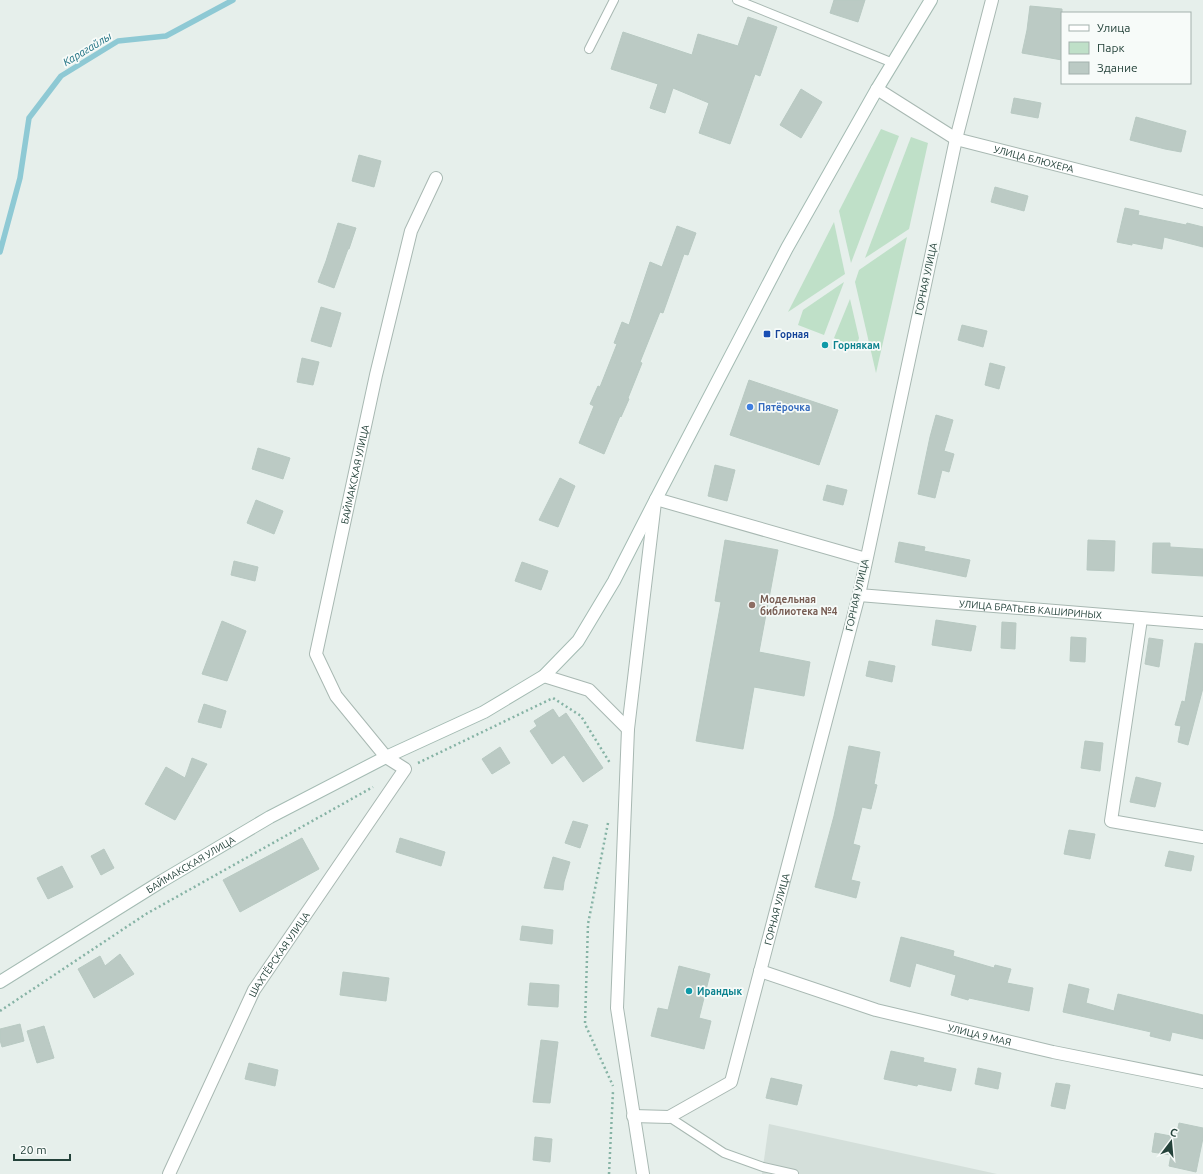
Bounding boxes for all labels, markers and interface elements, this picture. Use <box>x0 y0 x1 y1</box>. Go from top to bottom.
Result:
legend <box>1061 12 1191 84</box>
text: Улица <box>1097 21 1130 34</box>
water label: Карагайлы <box>60 30 114 68</box>
text: Парк <box>1097 41 1125 54</box>
text: Здание <box>1097 61 1138 74</box>
street label: УЛИЦА БЛЮХЕРА <box>993 143 1076 175</box>
street label: ГОРНАЯ УЛИЦА <box>913 241 939 316</box>
marker: Горная <box>762 329 772 339</box>
place label: Горная <box>775 329 809 340</box>
marker: Горнякам <box>820 340 830 350</box>
place label: Горнякам <box>833 340 880 351</box>
marker: Пятёрочка <box>745 402 755 412</box>
place label: Пятёрочка <box>758 402 810 413</box>
street label: БАЙМАКСКАЯ УЛИЦА <box>339 423 371 525</box>
street label: ГОРНАЯ УЛИЦА <box>843 557 871 632</box>
place label: Модельная библиотека №4 <box>760 594 838 617</box>
street label: УЛИЦА БРАТЬЕВ КАШИРИНЫХ <box>959 598 1103 620</box>
marker: Модельная библиотека №4 <box>747 600 757 610</box>
street label: БАЙМАКСКАЯ УЛИЦА <box>144 833 237 895</box>
street label: ГОРНАЯ УЛИЦА <box>762 872 791 946</box>
street label: ШАХТЁРСКАЯ УЛИЦА <box>246 909 312 999</box>
marker: Ирандык <box>684 986 694 996</box>
place label: Ирандык <box>697 986 742 997</box>
street label: УЛИЦА 9 МАЯ <box>947 1022 1013 1047</box>
north arrow <box>1151 1122 1191 1162</box>
text: С <box>1169 1126 1179 1139</box>
scale bar <box>14 1136 70 1162</box>
text: 20 m <box>20 1143 47 1156</box>

